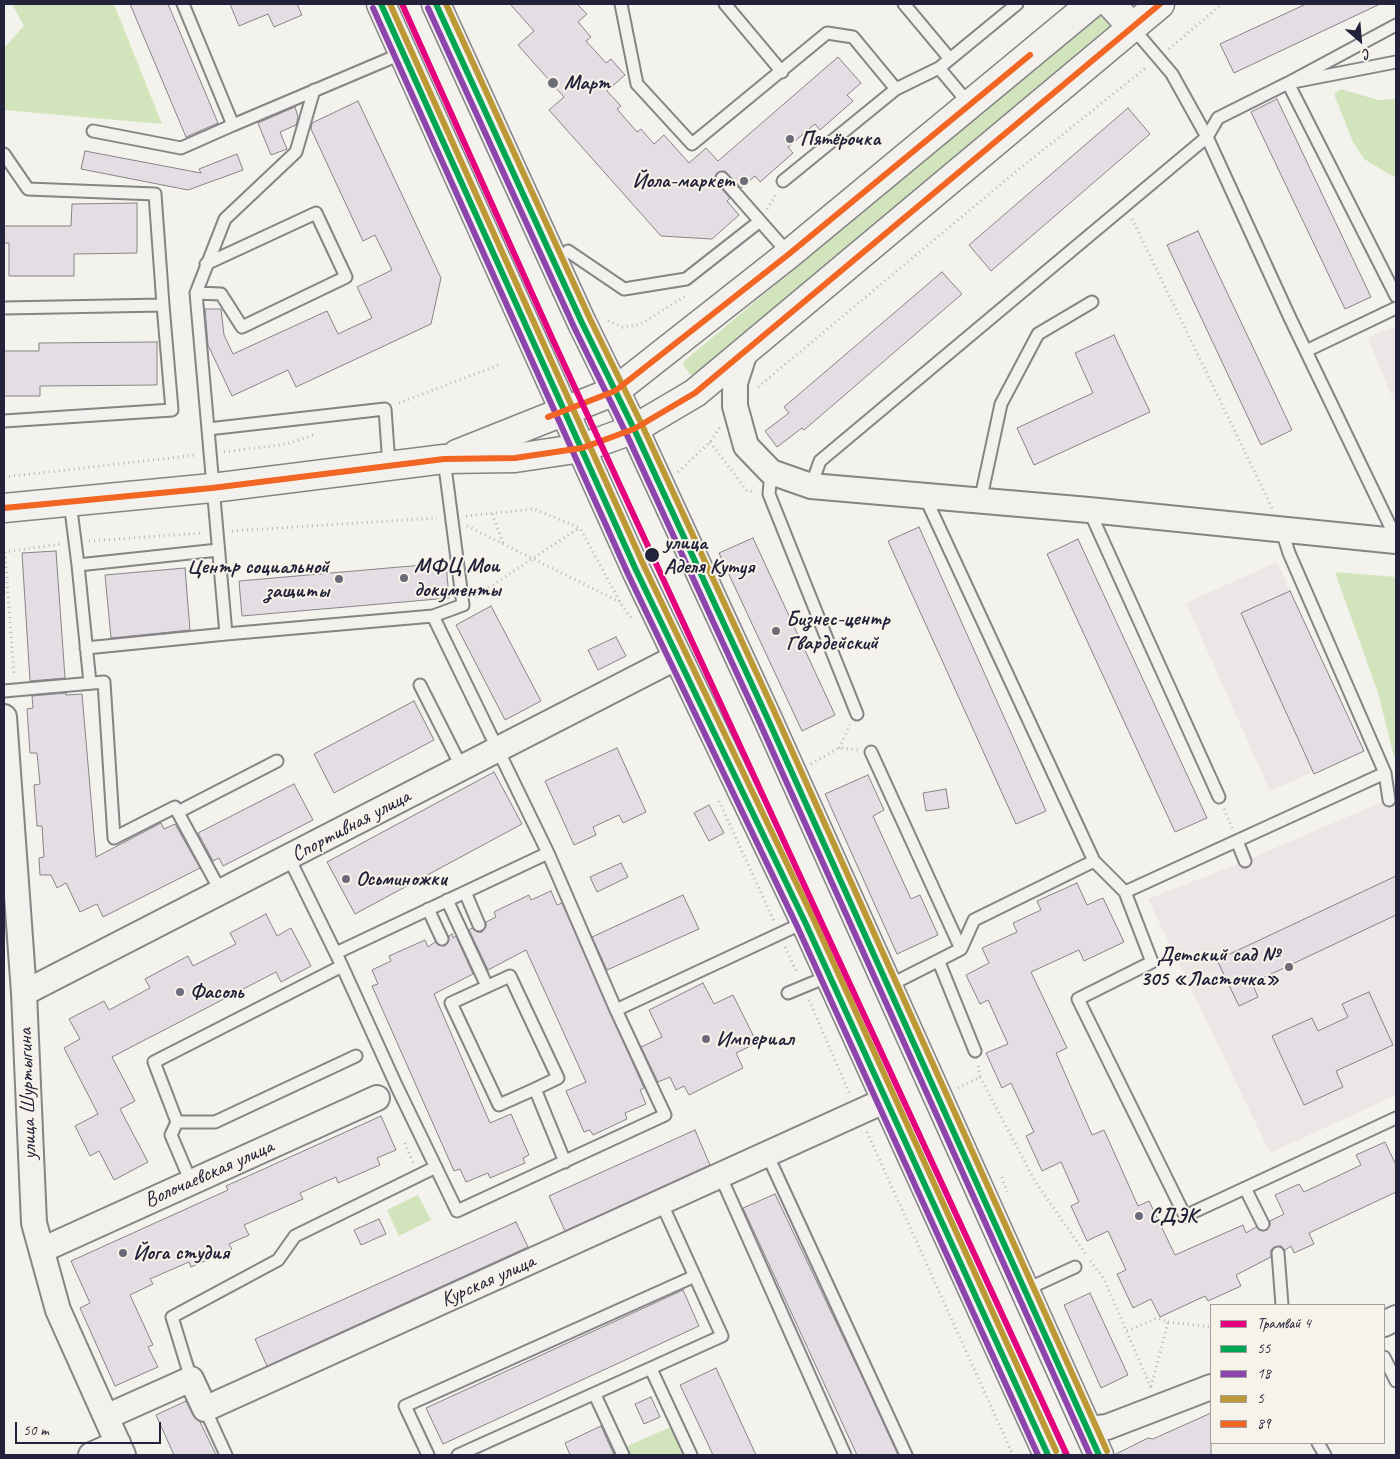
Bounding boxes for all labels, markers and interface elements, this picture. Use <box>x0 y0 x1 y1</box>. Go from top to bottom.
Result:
north arrow <box>1335 15 1385 65</box>
text: С <box>1360 45 1374 63</box>
place label: Март <box>564 70 610 96</box>
marker: Март <box>546 76 560 90</box>
place label: Пятёрочка <box>800 126 880 152</box>
marker: Пятёрочка <box>784 133 796 145</box>
place label: Йола-маркет <box>632 168 734 194</box>
marker: Йола-маркет <box>738 175 750 187</box>
place label: улица Аделя Кутуя <box>664 530 754 580</box>
marker: улица Аделя Кутуя <box>643 546 661 564</box>
place label: МФЦ Мои документы <box>414 553 501 603</box>
place label: Центр социальной защиты <box>187 554 329 604</box>
marker: МФЦ Мои документы <box>398 572 410 584</box>
marker: Центр социальной защиты <box>333 573 345 585</box>
place label: Бизнес-центр Гвардейский <box>786 606 889 656</box>
marker: Бизнес-центр Гвардейский <box>770 625 782 637</box>
street label: Спортивная улица <box>287 784 415 868</box>
place label: Осьминожки <box>356 866 447 892</box>
marker: Осьминожки <box>340 873 352 885</box>
place label: Детский сад № 305 «Ласточка» <box>1140 942 1279 992</box>
marker: Детский сад № 305 «Ласточка» <box>1283 961 1295 973</box>
place label: Фасоль <box>190 979 243 1005</box>
marker: Фасоль <box>174 986 186 998</box>
place label: Империал <box>716 1026 794 1052</box>
street label: улица Шуртыгина <box>13 1028 43 1160</box>
marker: Империал <box>700 1033 712 1045</box>
street label: Волочаевская улица <box>141 1134 277 1214</box>
place label: СДЭК <box>1149 1203 1197 1229</box>
marker: СДЭК <box>1133 1210 1145 1222</box>
place label: Йога студия <box>133 1240 229 1266</box>
marker: Йога студия <box>117 1247 129 1259</box>
street label: Курская улица <box>437 1249 539 1313</box>
legend <box>1210 1304 1385 1444</box>
text: Трамвай 4 <box>1257 1314 1311 1333</box>
text: 55 <box>1257 1339 1271 1358</box>
text: 18 <box>1257 1364 1271 1383</box>
text: 5 <box>1257 1389 1264 1408</box>
scale bar <box>18 1412 164 1444</box>
text: 89 <box>1257 1414 1271 1433</box>
text: 50 m <box>23 1421 49 1440</box>

